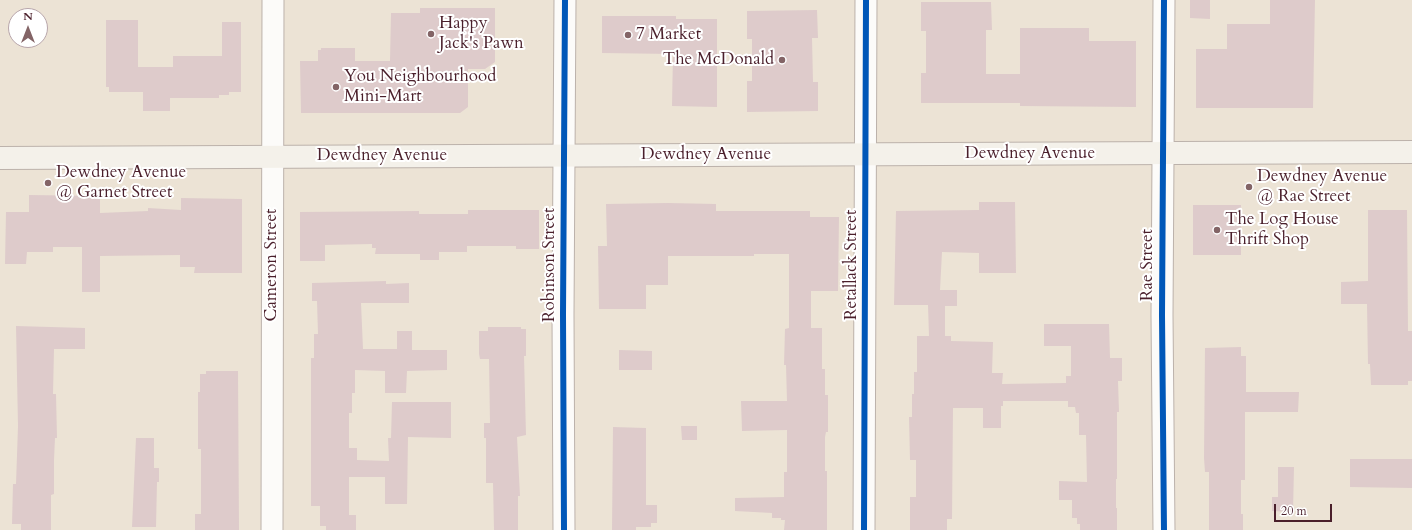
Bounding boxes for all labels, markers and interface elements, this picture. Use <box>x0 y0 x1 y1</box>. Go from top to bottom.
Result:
north arrow <box>8 8 48 48</box>
text: N <box>23 9 33 24</box>
place label: Happy Jack's Pawn <box>439 14 524 54</box>
place label: 7 Market <box>636 25 701 45</box>
marker: Happy Jack's Pawn <box>426 29 436 39</box>
marker: 7 Market <box>623 30 633 40</box>
place label: The McDonald <box>663 50 774 70</box>
marker: The McDonald <box>777 55 787 65</box>
place label: You Neighbourhood Mini-Mart <box>344 67 496 107</box>
marker: You Neighbourhood Mini-Mart <box>331 82 341 92</box>
street label: Dewdney Avenue <box>965 144 1095 164</box>
street label: Dewdney Avenue <box>641 145 771 165</box>
street label: Dewdney Avenue <box>317 146 447 166</box>
place label: Dewdney Avenue @ Garnet Street <box>56 163 186 203</box>
place label: Dewdney Avenue @ Rae Street <box>1257 167 1387 207</box>
marker: Dewdney Avenue @ Garnet Street <box>43 178 53 188</box>
marker: Dewdney Avenue @ Rae Street <box>1244 182 1254 192</box>
street label: Robinson Street <box>540 208 560 322</box>
street label: Cameron Street <box>262 209 282 321</box>
street label: Retallack Street <box>842 210 862 320</box>
place label: The Log House Thrift Shop <box>1225 210 1339 250</box>
marker: The Log House Thrift Shop <box>1212 225 1222 235</box>
street label: Rae Street <box>1138 229 1158 301</box>
scale bar <box>1276 496 1334 522</box>
text: 20 m <box>1281 503 1307 519</box>

